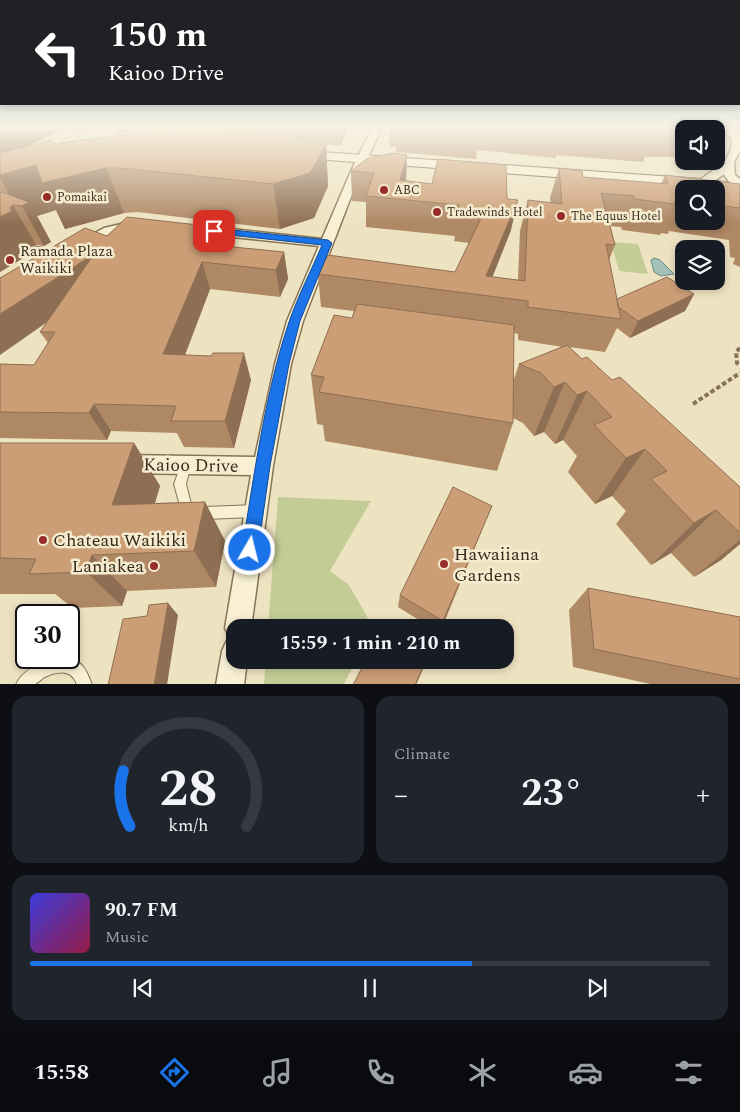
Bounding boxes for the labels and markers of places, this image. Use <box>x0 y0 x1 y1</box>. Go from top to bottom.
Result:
place label: ABC <box>394 181 420 200</box>
marker: ABC <box>378 184 390 196</box>
place label: Pomaikai <box>57 188 107 207</box>
marker: Pomaikai <box>41 191 53 203</box>
place label: Tradewinds Hotel <box>447 203 542 222</box>
marker: Tradewinds Hotel <box>431 206 443 218</box>
place label: The Equus Hotel <box>571 207 661 226</box>
pin <box>193 210 235 252</box>
marker: The Equus Hotel <box>555 210 567 222</box>
place label: Ramada Plaza Waikiki <box>20 240 113 280</box>
marker: Ramada Plaza Waikiki <box>4 254 16 266</box>
place label: Chateau Waikiki <box>53 527 186 554</box>
marker: Chateau Waikiki <box>37 534 49 546</box>
place label: Hawaiiana Gardens <box>454 541 539 589</box>
place label: Laniakea <box>72 553 144 580</box>
marker: Hawaiiana Gardens <box>438 558 450 570</box>
marker: Laniakea <box>148 560 160 572</box>

